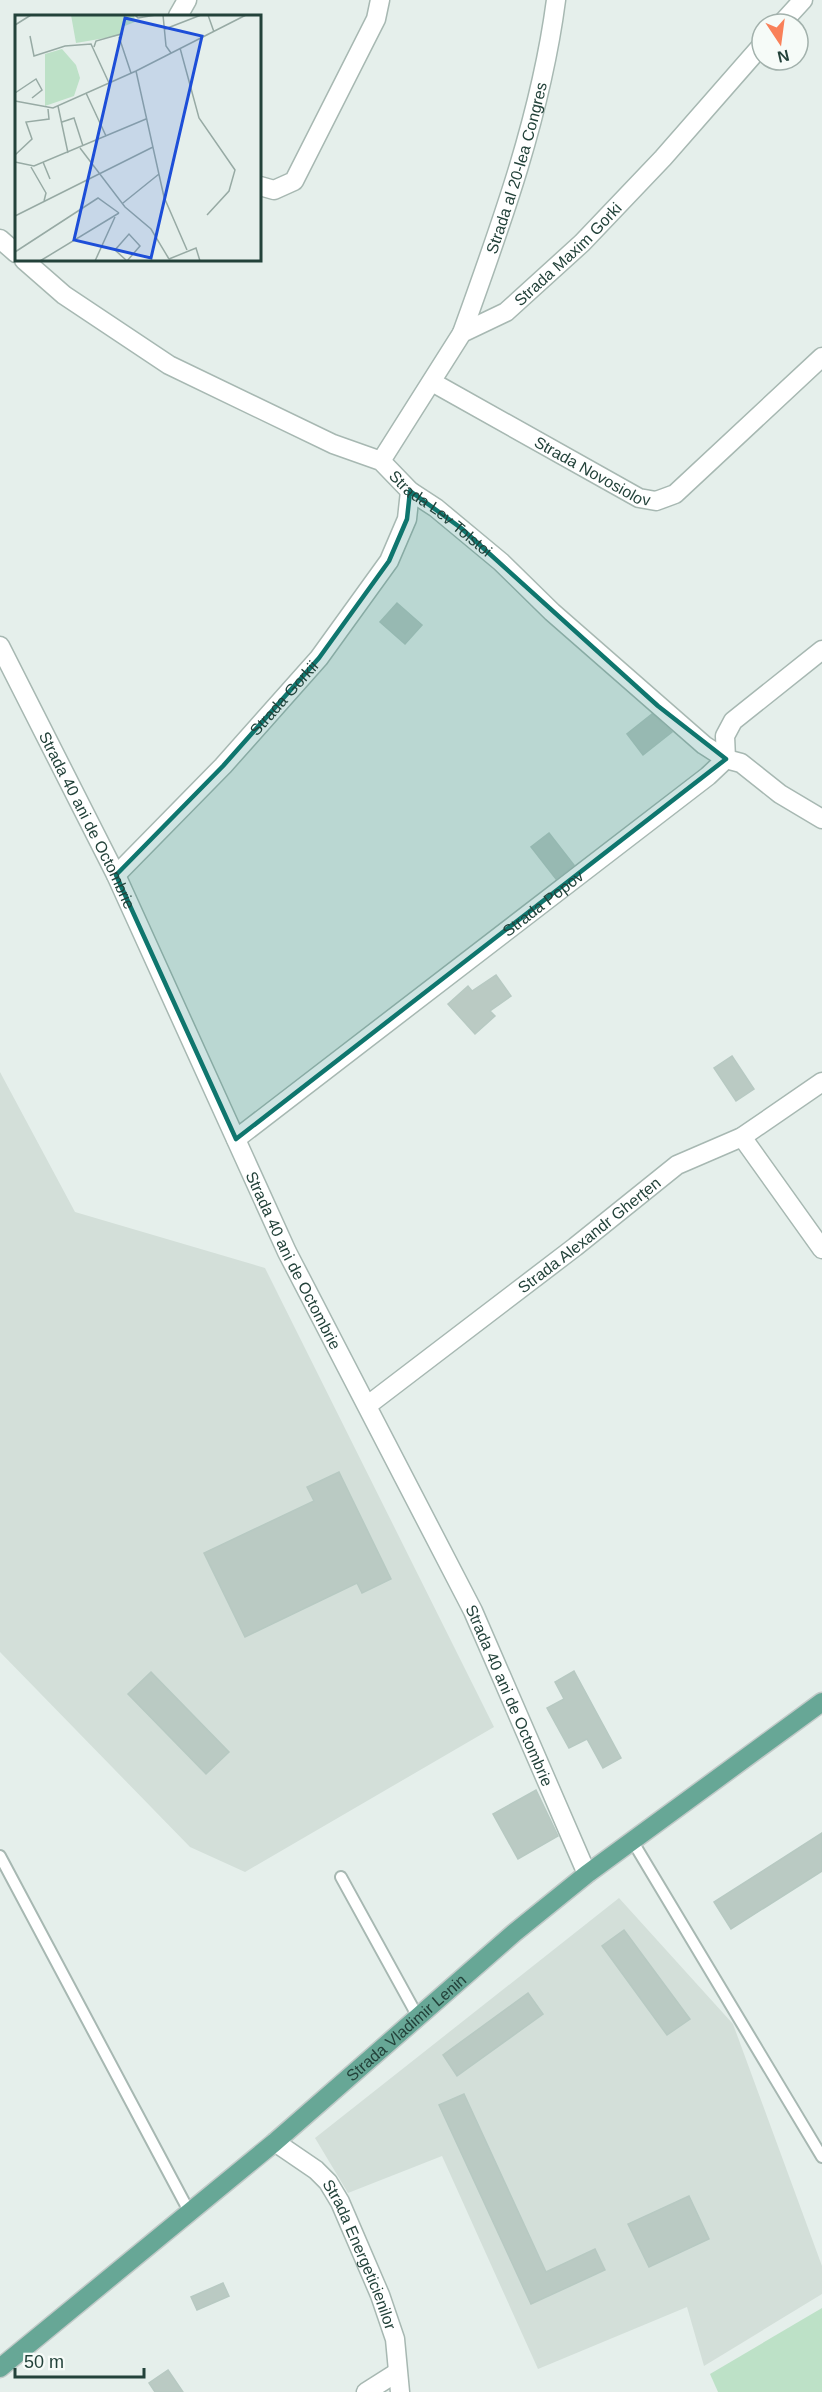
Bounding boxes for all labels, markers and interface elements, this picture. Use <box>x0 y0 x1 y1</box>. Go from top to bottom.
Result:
north arrow <box>750 12 810 72</box>
inset map <box>15 15 261 261</box>
text: N <box>776 47 791 66</box>
street label: Strada al 20-lea Congres <box>483 81 550 256</box>
street label: Strada Maxim Gorki <box>511 199 625 309</box>
street label: Strada Novosiolov <box>531 433 652 509</box>
street label: Strada Lev Tolstoi <box>386 467 495 560</box>
street label: Strada Gorkii <box>247 658 321 739</box>
street label: Strada 40 ani de Octombrie <box>36 729 138 912</box>
street label: Strada Popov <box>499 867 587 940</box>
street label: Strada 40 ani de Octombrie <box>243 1169 344 1352</box>
street label: Strada Alexandr Gherțen <box>515 1174 664 1296</box>
street label: Strada 40 ani de Octombrie <box>462 1602 556 1789</box>
street label: Strada Vladimir Lenin <box>343 1971 470 2085</box>
street label: Strada Energeticienilor <box>319 2176 399 2332</box>
scale bar <box>15 2341 144 2379</box>
text: 50 m <box>24 2352 64 2372</box>

